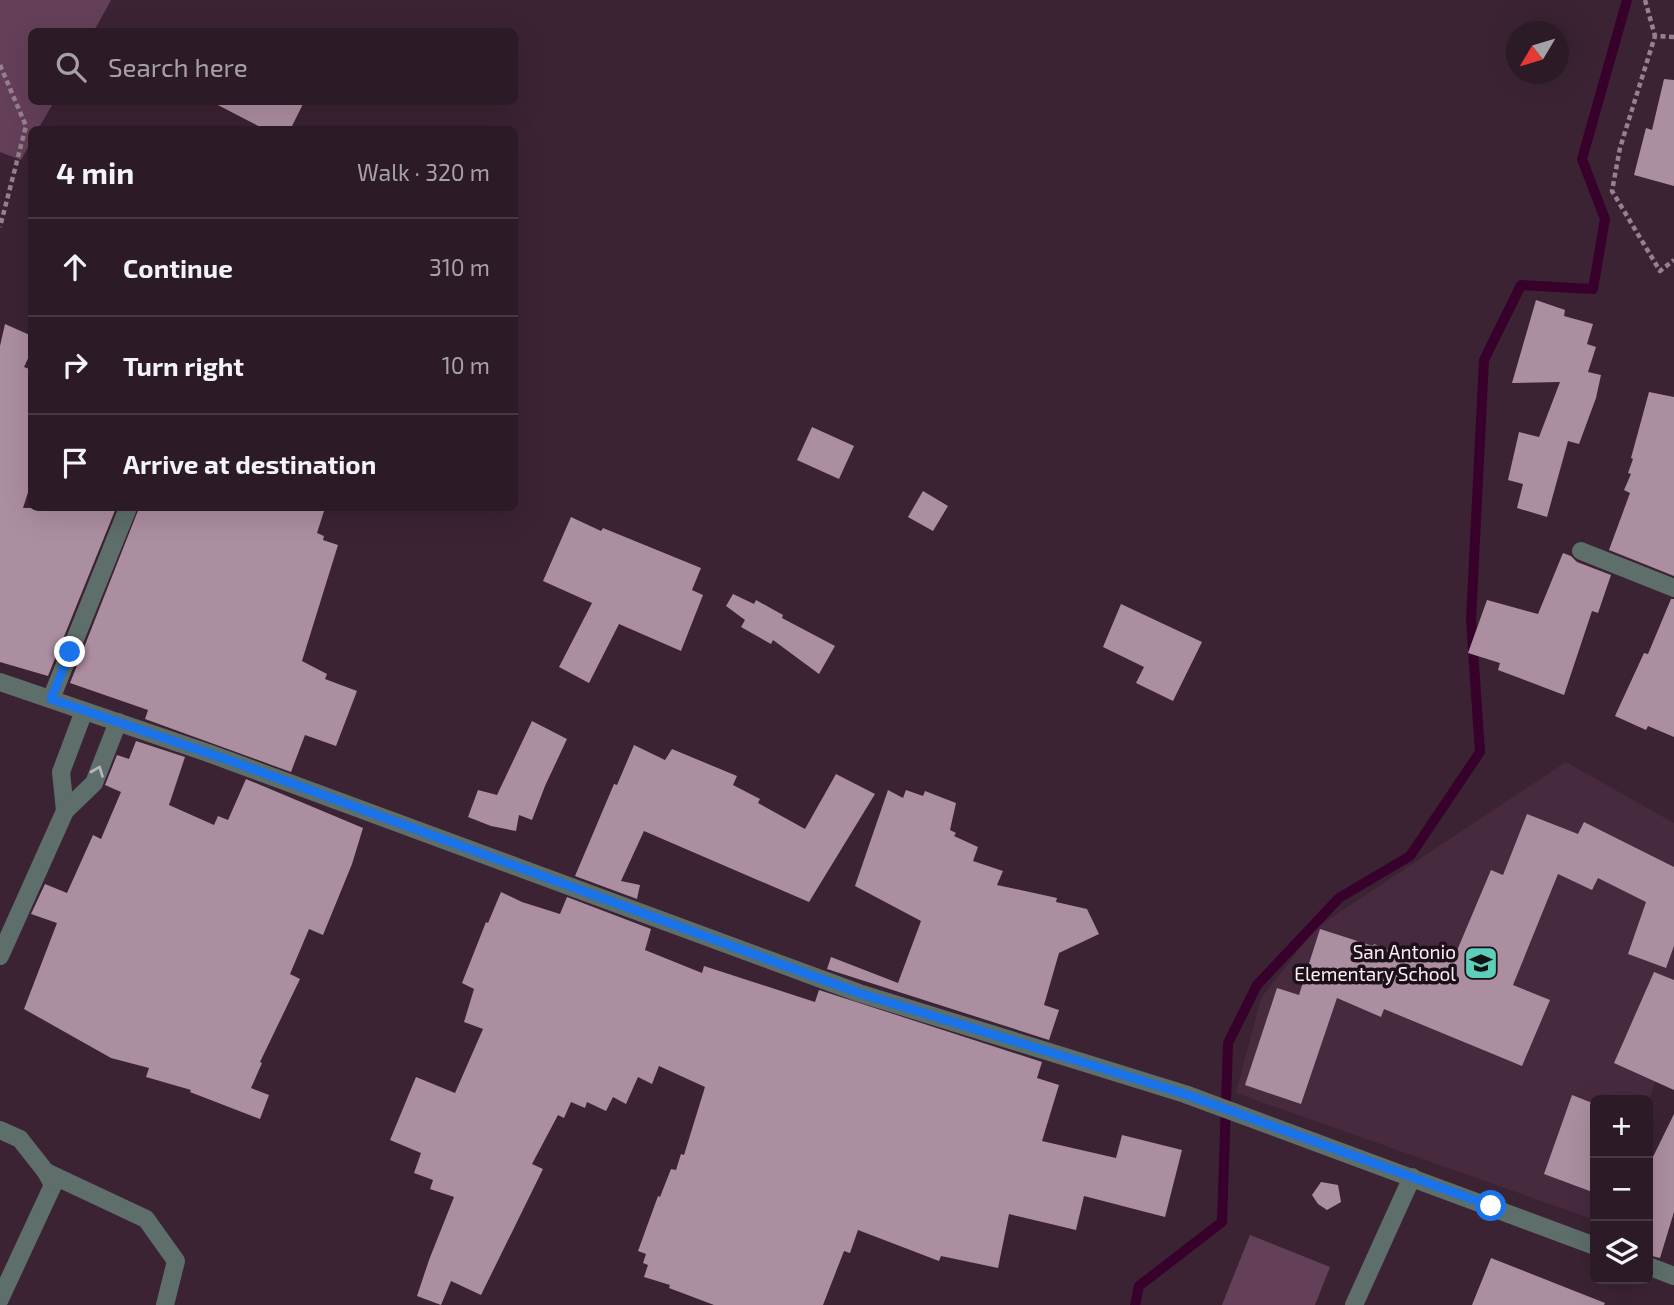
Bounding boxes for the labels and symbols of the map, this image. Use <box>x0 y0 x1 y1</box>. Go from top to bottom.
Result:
north arrow <box>1506 21 1569 84</box>
route end <box>54 636 85 667</box>
one-way arrow <box>90 766 104 778</box>
place label: San Antonio Elementary School <box>1294 940 1456 985</box>
school or university icon: San Antonio Elementary School <box>1462 944 1500 982</box>
route start <box>1475 1190 1506 1221</box>

